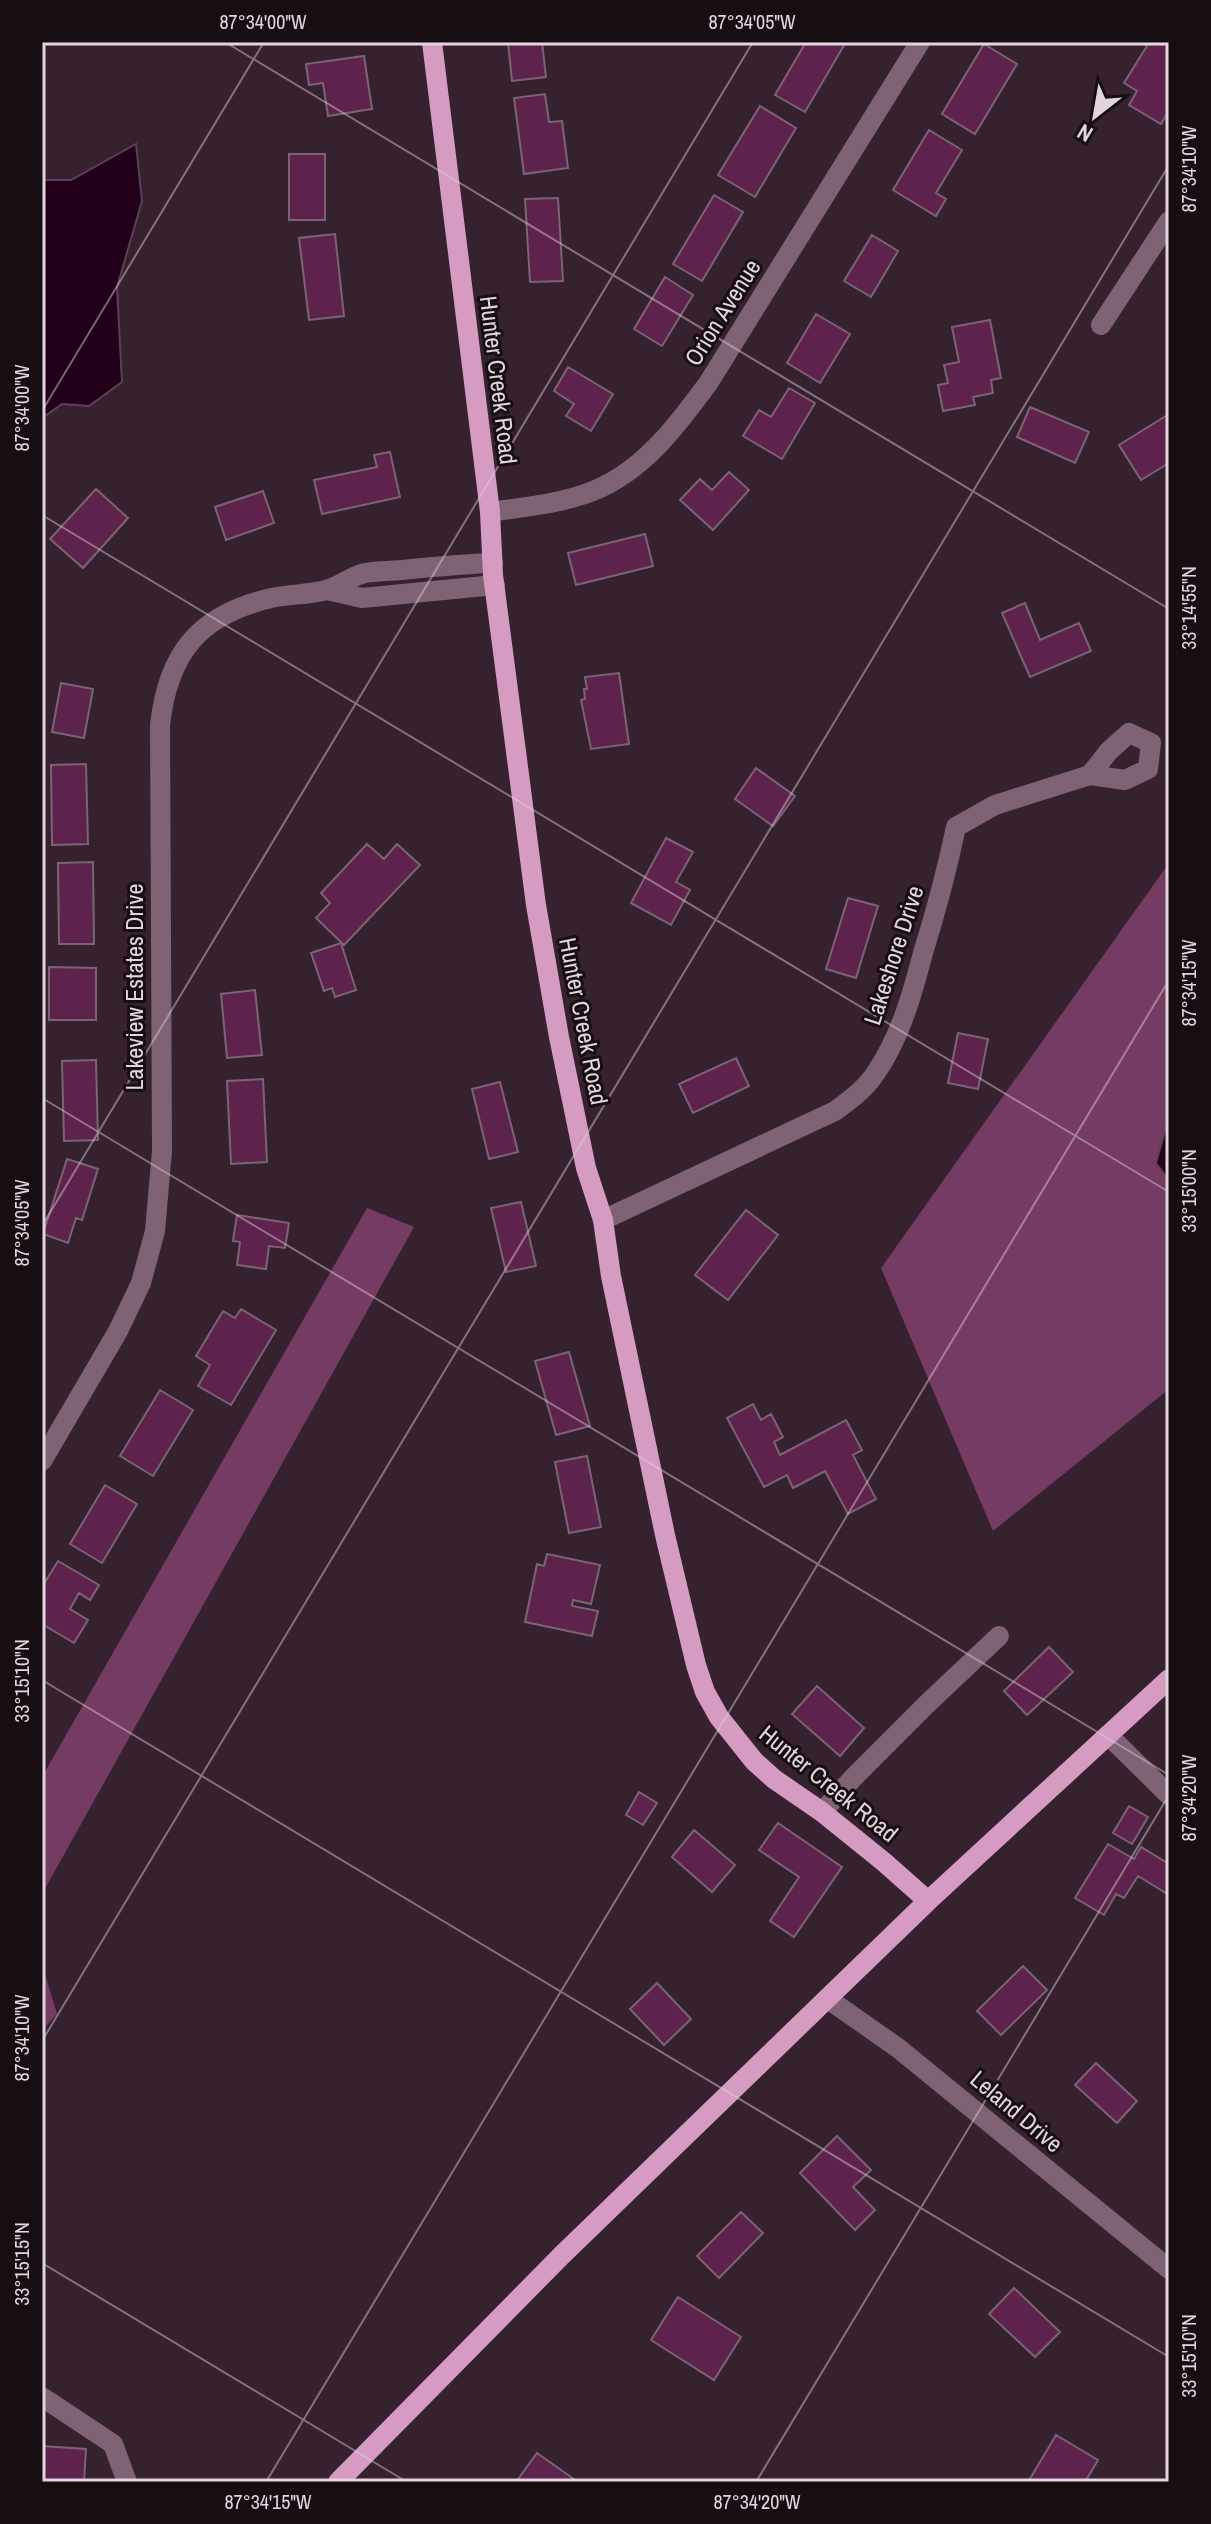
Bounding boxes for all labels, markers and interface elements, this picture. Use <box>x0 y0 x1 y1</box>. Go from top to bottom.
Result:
text: 87°34'00"W <box>219 8 307 35</box>
text: 87°34'05"W <box>708 8 796 35</box>
north arrow <box>1055 76 1135 156</box>
text: N <box>1071 117 1098 149</box>
text: 87°34'10"W <box>1175 125 1202 213</box>
street label: Orion Avenue <box>677 253 767 371</box>
street label: Hunter Creek Road <box>473 294 525 466</box>
text: 87°34'00"W <box>8 364 35 452</box>
text: 33°14'55"N <box>1175 566 1202 650</box>
street label: Lakeshore Drive <box>855 881 931 1029</box>
street label: Lakeview Estates Drive <box>118 884 150 1090</box>
street label: Hunter Creek Road <box>552 935 616 1107</box>
text: 87°34'15"W <box>1175 939 1202 1027</box>
text: 33°15'00"N <box>1175 1149 1202 1233</box>
text: 87°34'05"W <box>8 1179 35 1267</box>
text: 33°15'10"N <box>8 1639 35 1723</box>
street label: Hunter Creek Road <box>753 1717 905 1849</box>
text: 87°34'20"W <box>1175 1754 1202 1842</box>
text: 87°34'10"W <box>8 1994 35 2082</box>
street label: Leland Drive <box>964 2063 1070 2159</box>
text: 33°15'15"N <box>8 2222 35 2306</box>
text: 33°15'10"N <box>1175 2314 1202 2398</box>
text: 87°34'15"W <box>224 2488 312 2515</box>
text: 87°34'20"W <box>713 2488 801 2515</box>

